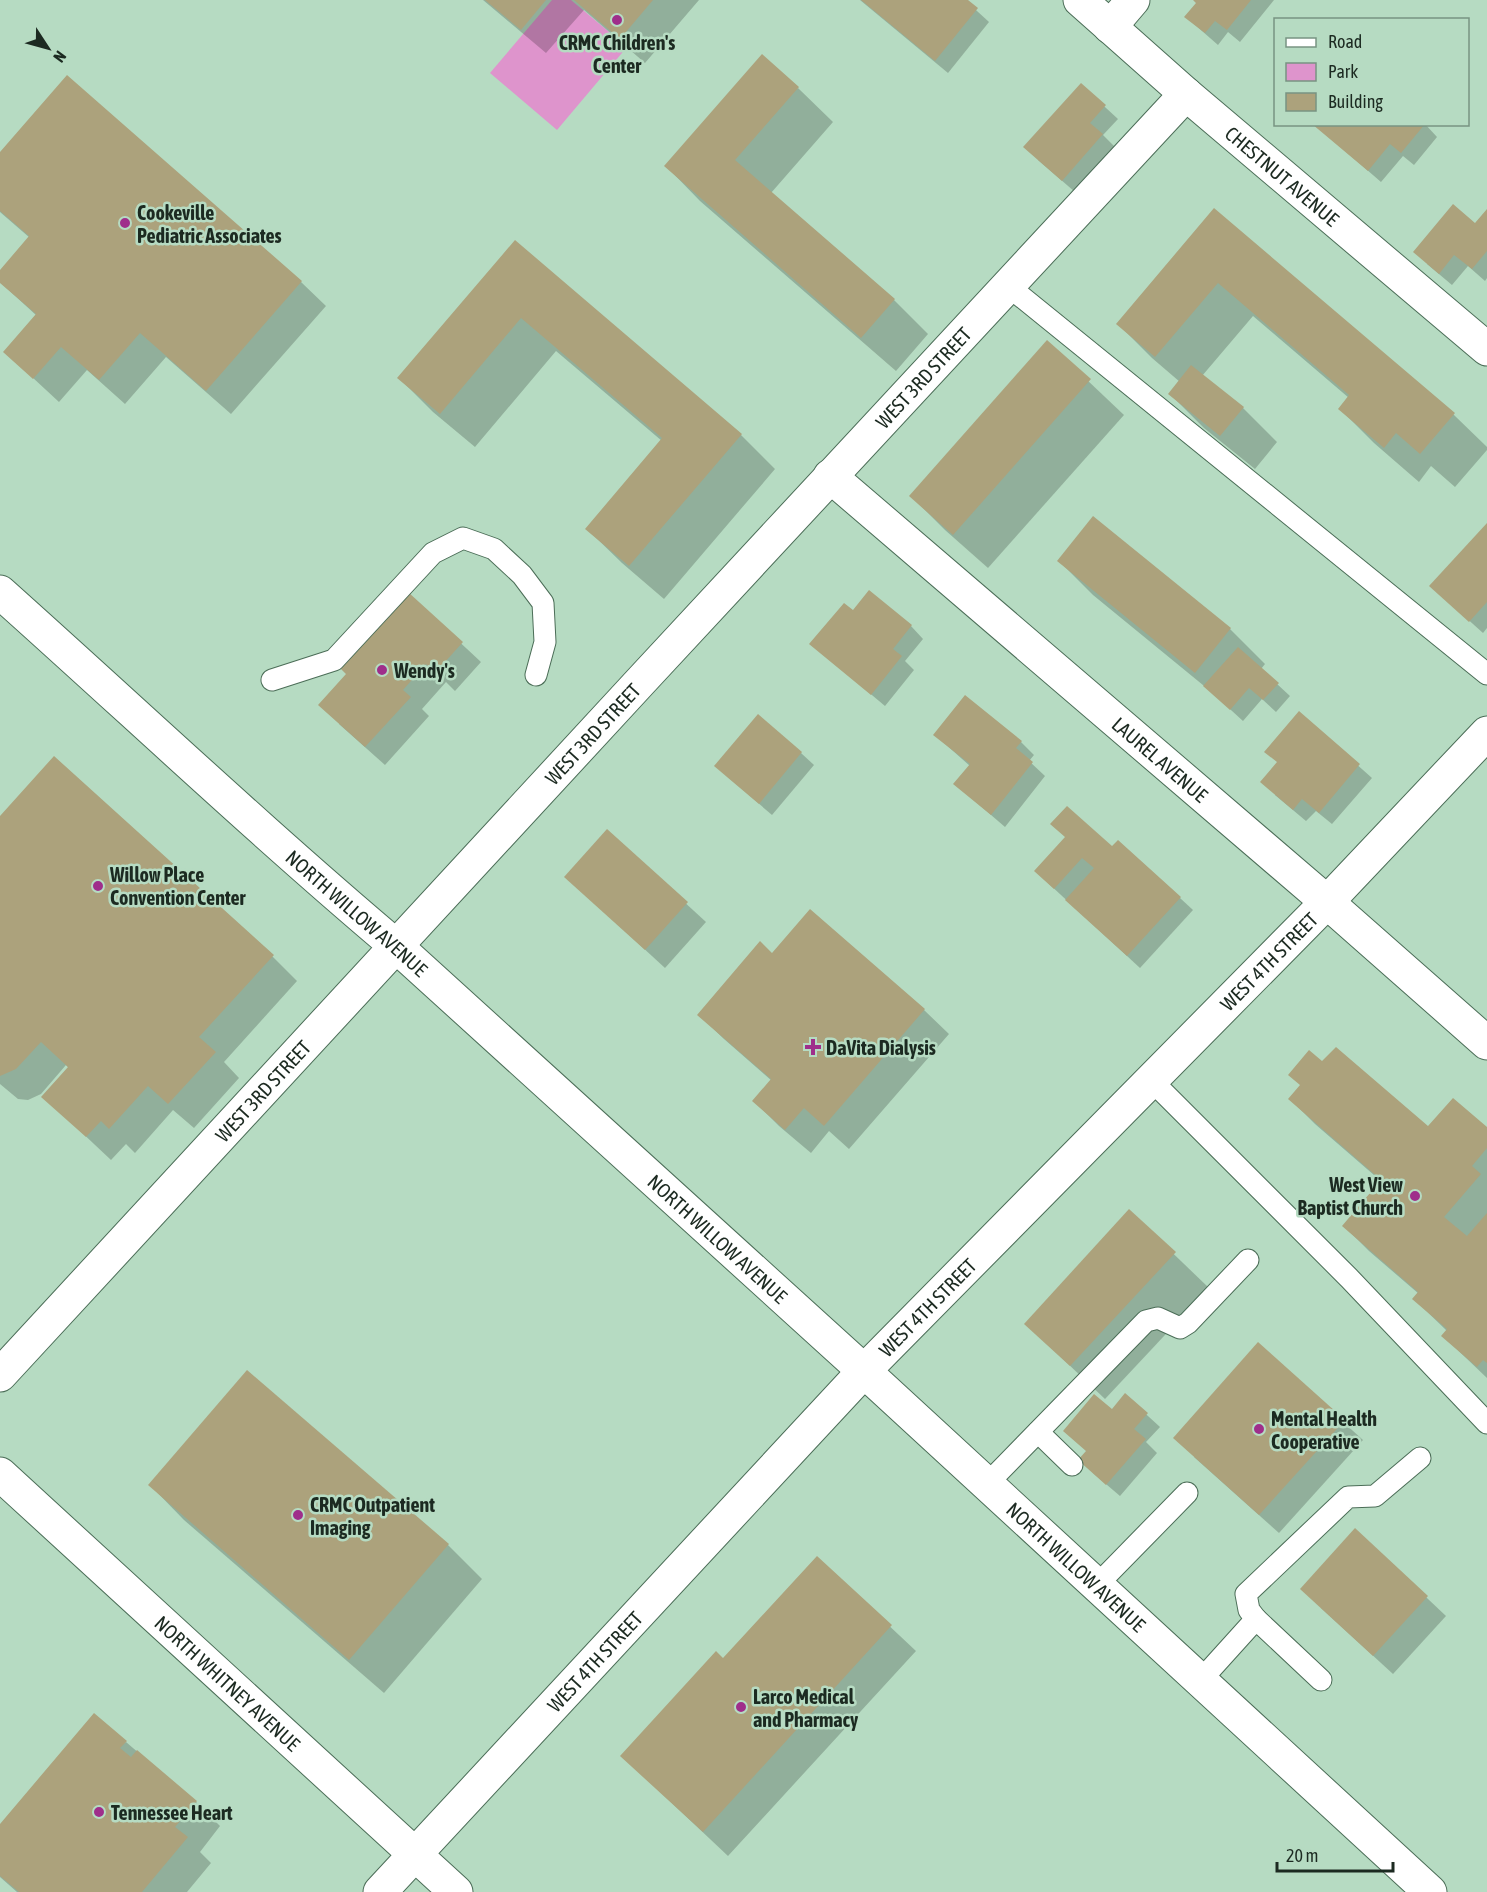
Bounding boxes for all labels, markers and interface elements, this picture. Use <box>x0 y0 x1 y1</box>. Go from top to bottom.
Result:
marker: CRMC Children's Center <box>610 13 624 27</box>
north arrow <box>18 18 78 78</box>
legend <box>1274 18 1469 126</box>
place label: CRMC Children's Center <box>559 31 675 77</box>
text: Road <box>1328 31 1362 52</box>
text: N <box>50 48 70 66</box>
text: Park <box>1328 61 1358 82</box>
text: Building <box>1328 91 1383 112</box>
street label: CHESTNUT AVENUE <box>1221 121 1344 230</box>
place label: Cookeville Pediatric Associates <box>137 201 282 247</box>
marker: Cookeville Pediatric Associates <box>118 216 132 230</box>
street label: WEST 3RD STREET <box>870 322 975 433</box>
place label: Wendy's <box>393 659 455 682</box>
marker: Wendy's <box>375 663 389 677</box>
street label: WEST 3RD STREET <box>540 678 645 789</box>
street label: LAUREL AVENUE <box>1108 712 1213 807</box>
street label: NORTH WILLOW AVENUE <box>282 845 433 981</box>
place label: Willow Place Convention Center <box>109 863 247 909</box>
marker: Willow Place Convention Center <box>91 879 105 893</box>
street label: WEST 4TH STREET <box>1215 907 1322 1015</box>
street label: WEST 3RD STREET <box>210 1035 315 1146</box>
place label: DaVita Dialysis <box>826 1036 936 1059</box>
marker: DaVita Dialysis <box>804 1038 822 1056</box>
street label: NORTH WILLOW AVENUE <box>644 1169 793 1308</box>
place label: West View Baptist Church <box>1297 1173 1403 1219</box>
marker: West View Baptist Church <box>1408 1189 1422 1203</box>
street label: WEST 4TH STREET <box>874 1253 981 1361</box>
place label: Mental Health Cooperative <box>1271 1407 1377 1453</box>
marker: Mental Health Cooperative <box>1252 1422 1266 1436</box>
place label: CRMC Outpatient Imaging <box>310 1493 435 1539</box>
street label: NORTH WILLOW AVENUE <box>1002 1497 1151 1636</box>
marker: CRMC Outpatient Imaging <box>291 1508 305 1522</box>
street label: WEST 4TH STREET <box>542 1606 647 1716</box>
street label: NORTH WHITNEY AVENUE <box>151 1611 305 1755</box>
place label: Larco Medical and Pharmacy <box>753 1685 859 1731</box>
marker: Larco Medical and Pharmacy <box>734 1700 748 1714</box>
place label: Tennessee Heart <box>111 1801 233 1824</box>
marker: Tennessee Heart <box>92 1805 106 1819</box>
scale bar <box>1277 1835 1392 1873</box>
text: 20 m <box>1286 1845 1318 1866</box>

